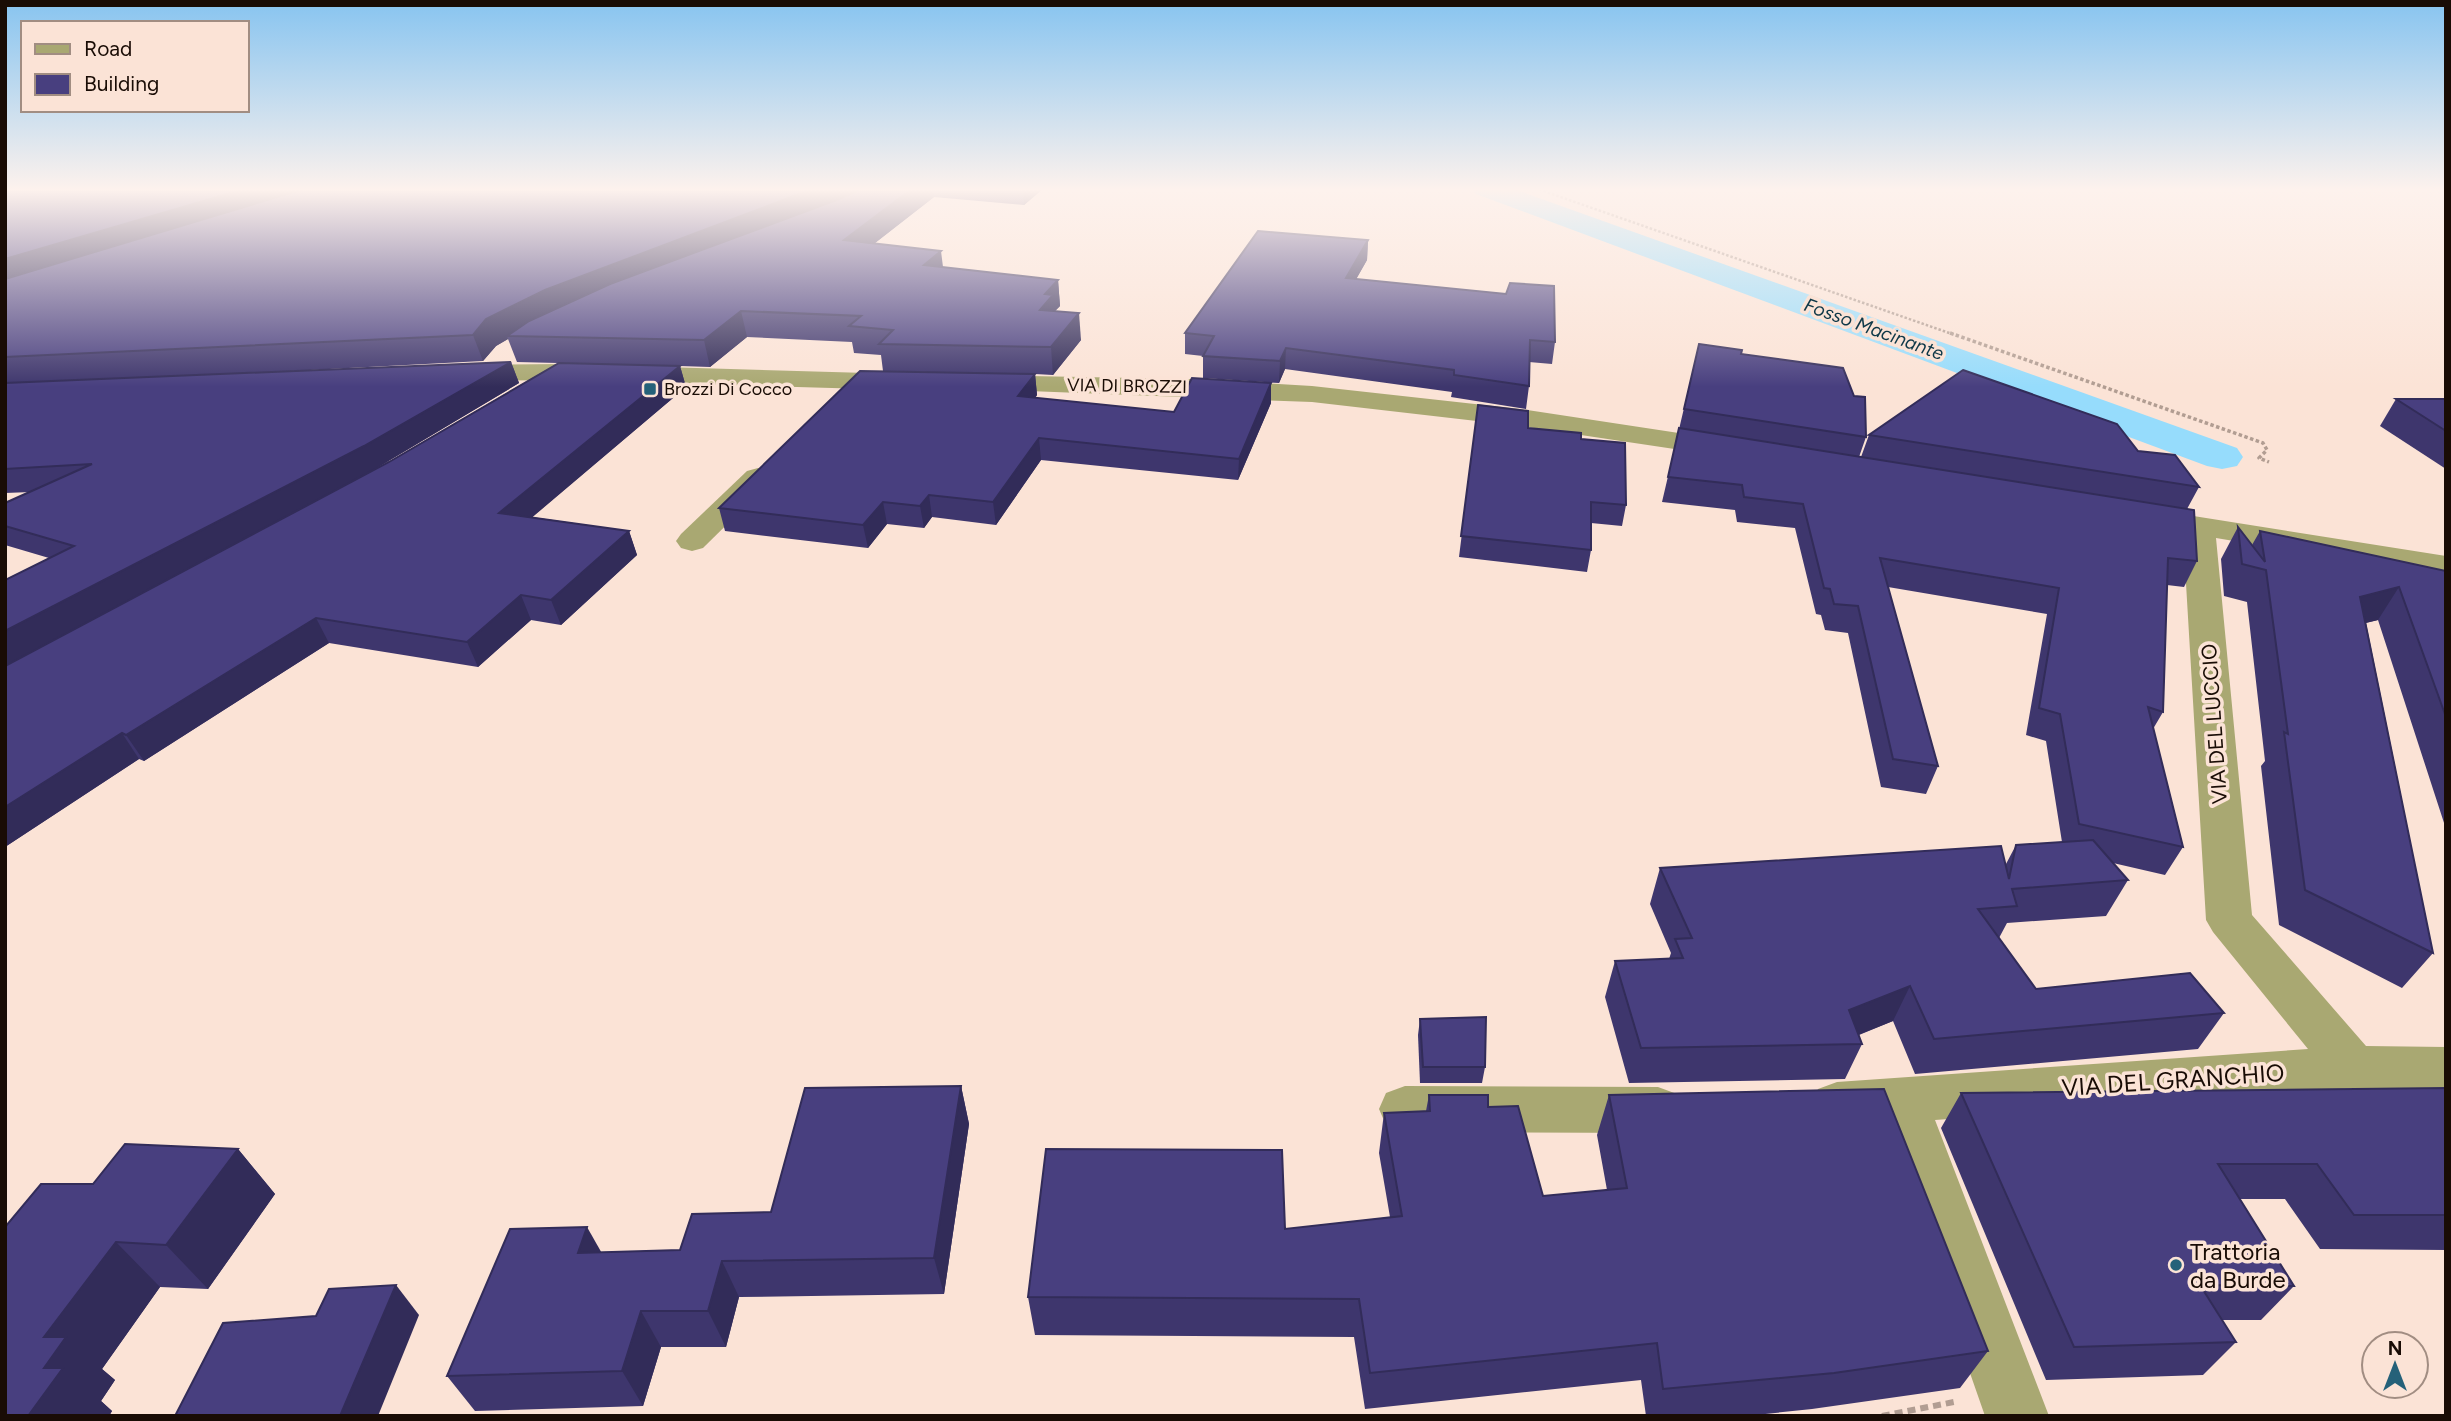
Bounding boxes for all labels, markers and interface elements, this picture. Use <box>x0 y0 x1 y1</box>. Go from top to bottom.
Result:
legend <box>21 21 248 112</box>
text: Road <box>84 36 132 61</box>
text: Building <box>84 71 159 96</box>
water label: Fosso Macinante <box>1801 293 1947 365</box>
street label: VIA DI BROZZI <box>1067 374 1187 398</box>
place label: Brozzi Di Cocco <box>664 378 792 400</box>
marker: Brozzi Di Cocco <box>642 381 658 397</box>
street label: VIA DEL LUCCIO <box>2196 643 2232 805</box>
street label: VIA DEL GRANCHIO <box>2061 1058 2285 1102</box>
place label: Trattoria da Burde <box>2190 1237 2286 1294</box>
marker: Trattoria da Burde <box>2168 1257 2184 1273</box>
north arrow <box>2360 1330 2430 1400</box>
text: N <box>2388 1337 2402 1360</box>

